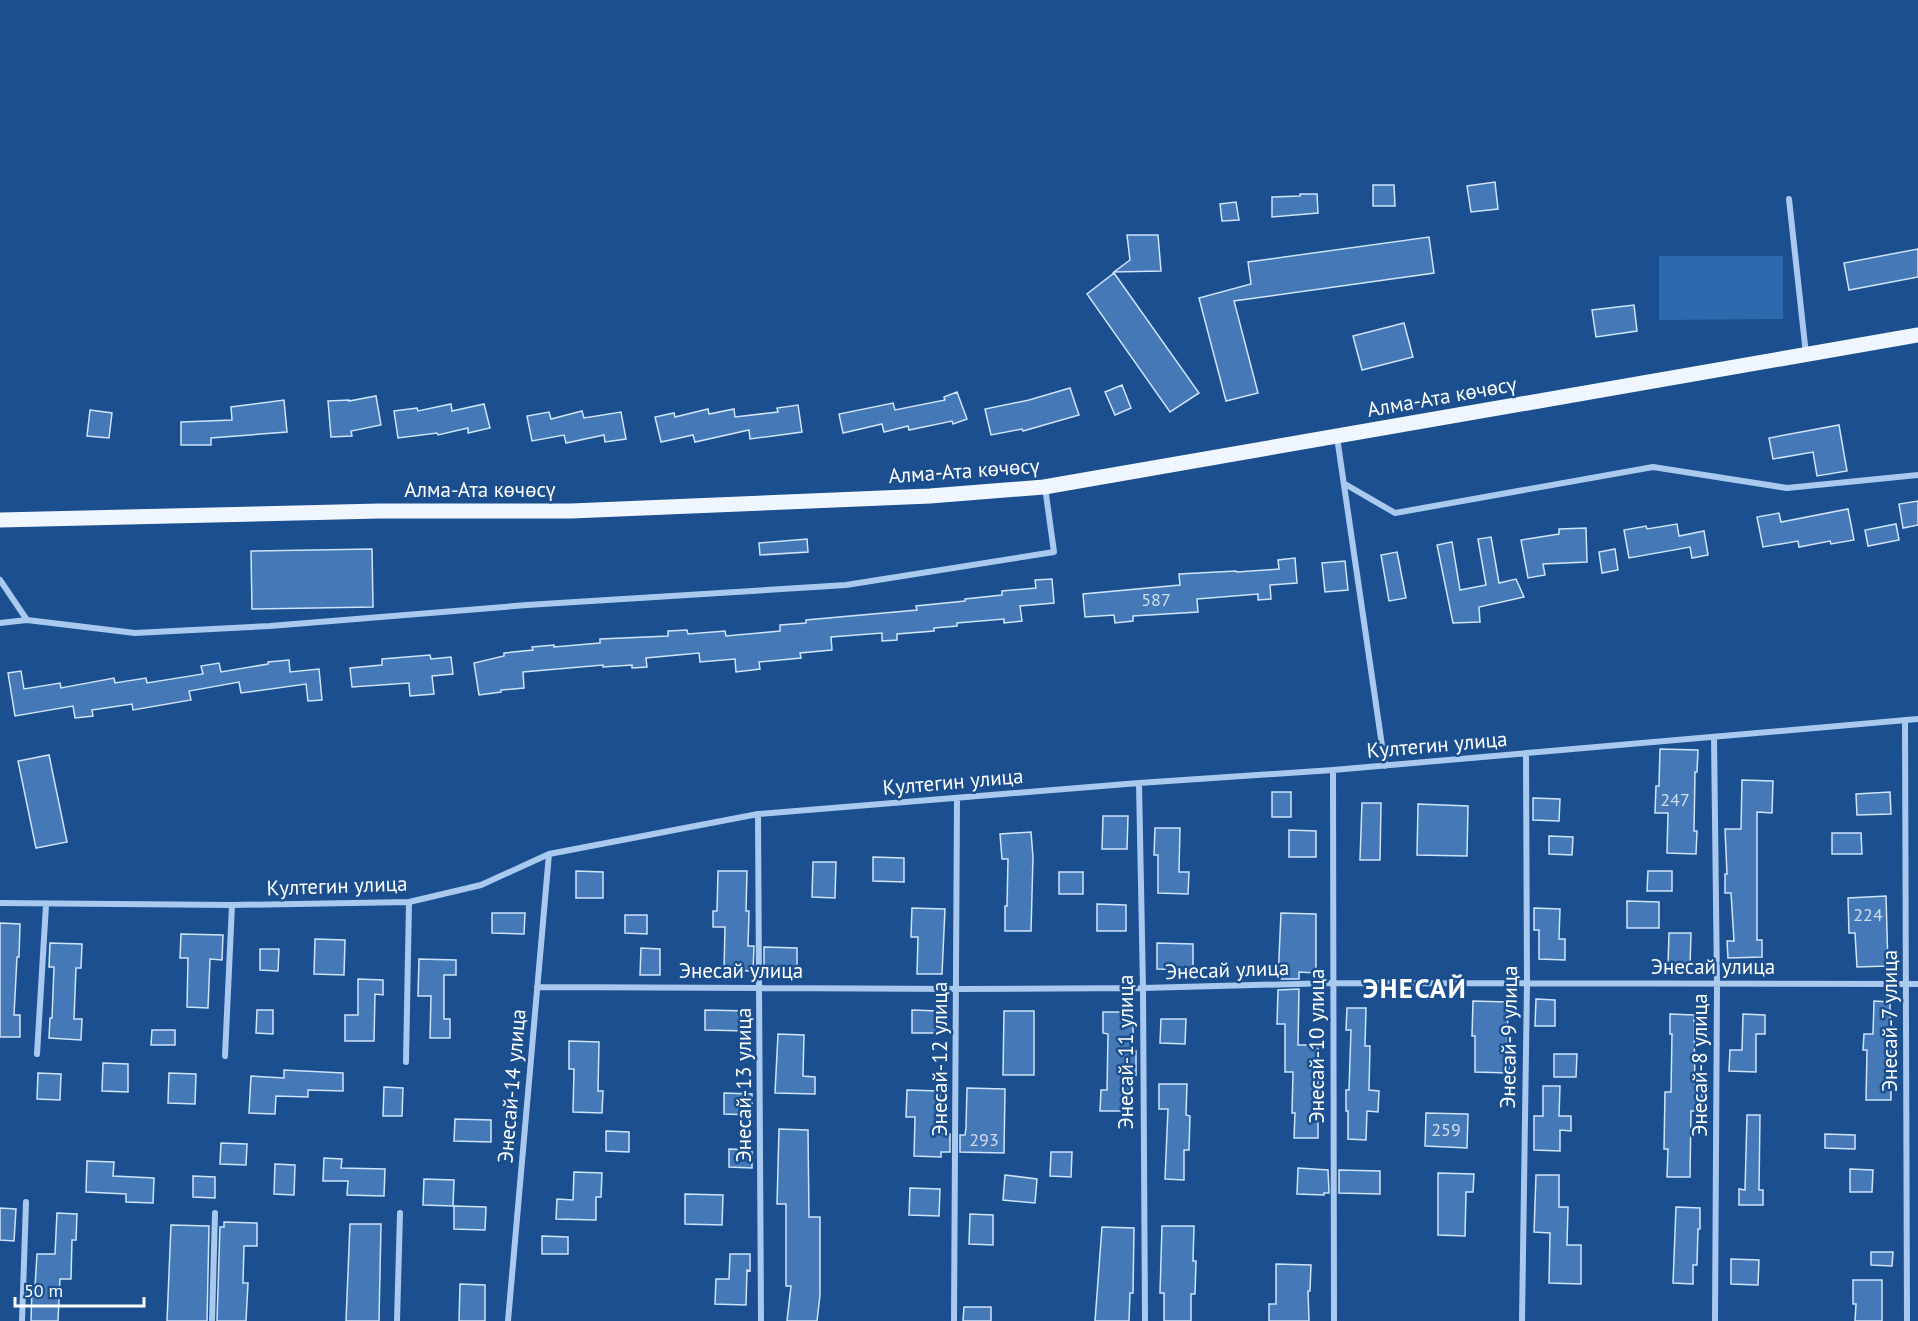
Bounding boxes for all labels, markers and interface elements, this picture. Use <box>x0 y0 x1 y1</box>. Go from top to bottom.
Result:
street label: Алма-Ата көчөсү <box>1365 370 1519 423</box>
street label: Алма-Ата көчөсү <box>887 452 1040 489</box>
street label: Алма-Ата көчөсү <box>404 476 556 503</box>
house number: 587 <box>1141 588 1171 611</box>
street label: Култегин улица <box>1365 725 1508 764</box>
street label: Култегин улица <box>881 762 1024 801</box>
house number: 247 <box>1660 788 1690 811</box>
street label: Култегин улица <box>266 870 408 901</box>
house number: 224 <box>1853 903 1883 926</box>
street label: Энесай-7 улица <box>1876 950 1903 1092</box>
street label: Энесай улица <box>1651 953 1775 980</box>
street label: Энесай улица <box>1164 954 1290 985</box>
street label: Энесай улица <box>679 957 803 984</box>
street label: Энесай-9 улица <box>1494 965 1523 1109</box>
street label: Энесай-10 улица <box>1303 969 1330 1123</box>
district label: ЭНЕСАЙ <box>1363 971 1467 1005</box>
street label: Энесай-11 улица <box>1112 975 1139 1129</box>
street label: Энесай-12 улица <box>926 982 953 1136</box>
street label: Энесай-8 улица <box>1686 993 1713 1137</box>
street label: Энесай-14 улица <box>491 1008 532 1164</box>
street label: Энесай-13 улица <box>730 1008 757 1162</box>
house number: 259 <box>1431 1118 1461 1141</box>
house number: 293 <box>969 1128 999 1151</box>
scale bar <box>15 1270 144 1308</box>
text: 50 m <box>24 1279 63 1302</box>

